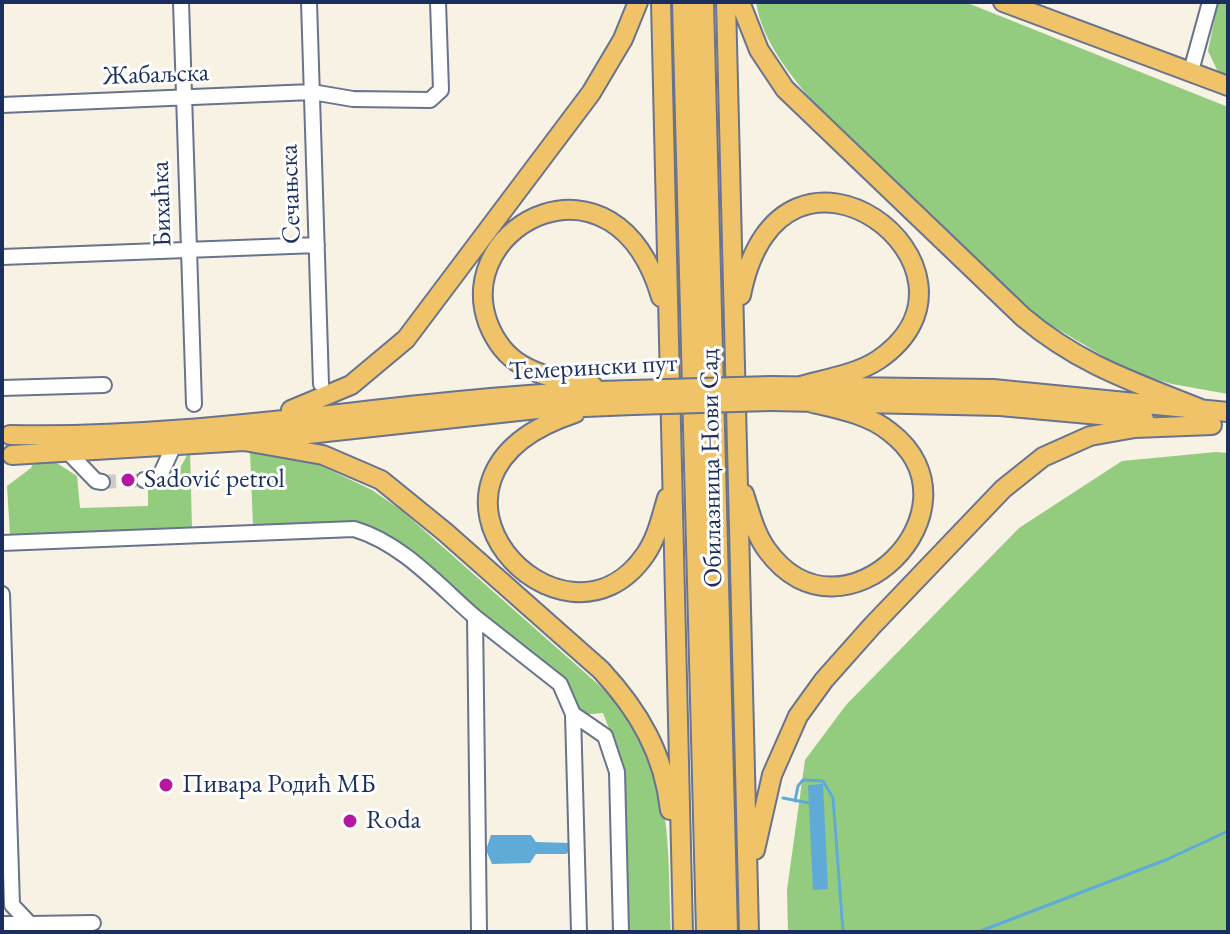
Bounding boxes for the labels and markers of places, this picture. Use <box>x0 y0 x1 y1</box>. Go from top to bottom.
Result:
place label: Sadović petrol <box>144 464 285 496</box>
marker: Sadović petrol <box>119 471 137 489</box>
place label: Пивара Родић МБ <box>182 769 375 801</box>
marker: Пивара Родић МБ <box>157 776 175 794</box>
place label: Roda <box>366 805 421 837</box>
marker: Roda <box>341 812 359 830</box>

